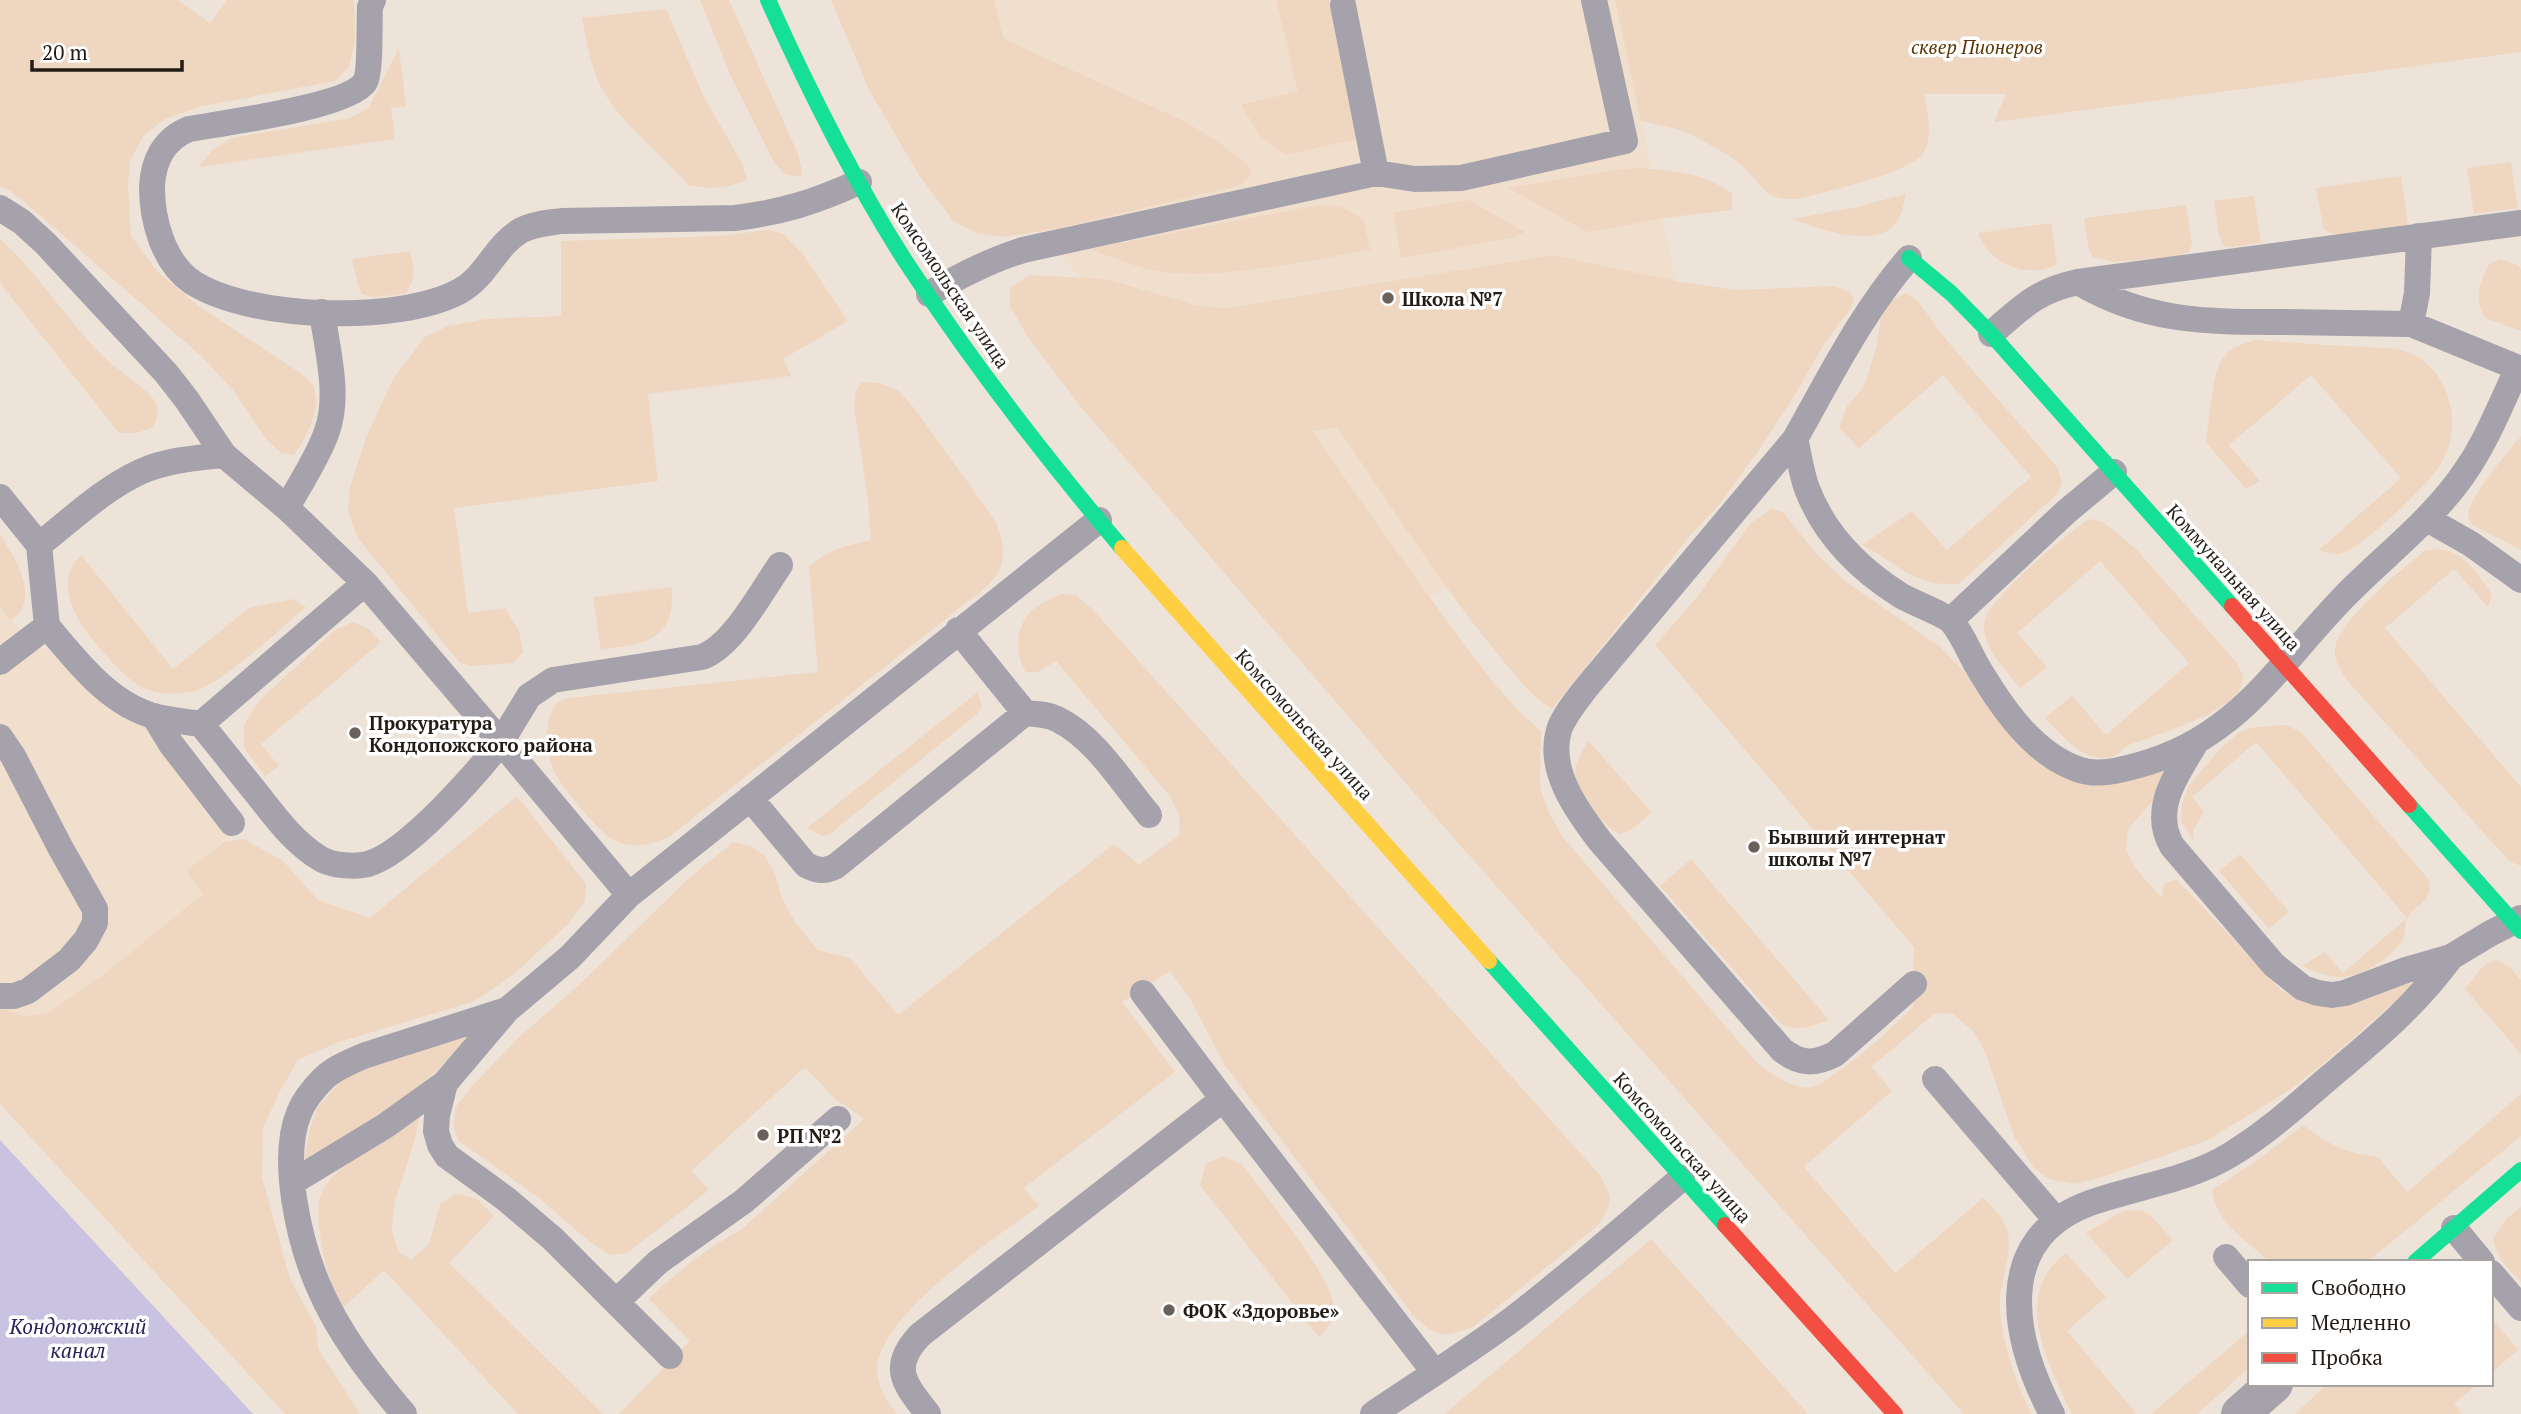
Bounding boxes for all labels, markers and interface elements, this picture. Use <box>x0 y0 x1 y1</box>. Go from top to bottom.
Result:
scale bar <box>32 28 182 72</box>
park label: сквер Пионеров <box>1911 34 2043 59</box>
text: 20 m <box>42 38 88 66</box>
street label: Комсомольская улица <box>886 197 1016 373</box>
place label: Школа №7 <box>1402 286 1503 311</box>
marker: Школа №7 <box>1380 290 1396 306</box>
street label: Коммунальная улица <box>2161 498 2307 656</box>
street label: Комсомольская улица <box>1231 643 1380 805</box>
place label: Прокуратура Кондопожского района <box>369 710 593 757</box>
marker: Прокуратура Кондопожского района <box>347 725 363 741</box>
place label: Бывший интернат школы №7 <box>1768 824 1946 871</box>
marker: Бывший интернат школы №7 <box>1746 839 1762 855</box>
street label: Комсомольская улица <box>1609 1066 1758 1228</box>
place label: РП №2 <box>777 1123 842 1148</box>
marker: РП №2 <box>755 1127 771 1143</box>
legend <box>2248 1260 2493 1386</box>
text: Свободно <box>2311 1273 2406 1301</box>
place label: ФОК «Здоровье» <box>1183 1298 1340 1323</box>
marker: ФОК «Здоровье» <box>1161 1302 1177 1318</box>
text: Медленно <box>2311 1308 2411 1336</box>
water label: Кондопожский канал <box>9 1312 146 1364</box>
text: Пробка <box>2311 1343 2383 1371</box>

